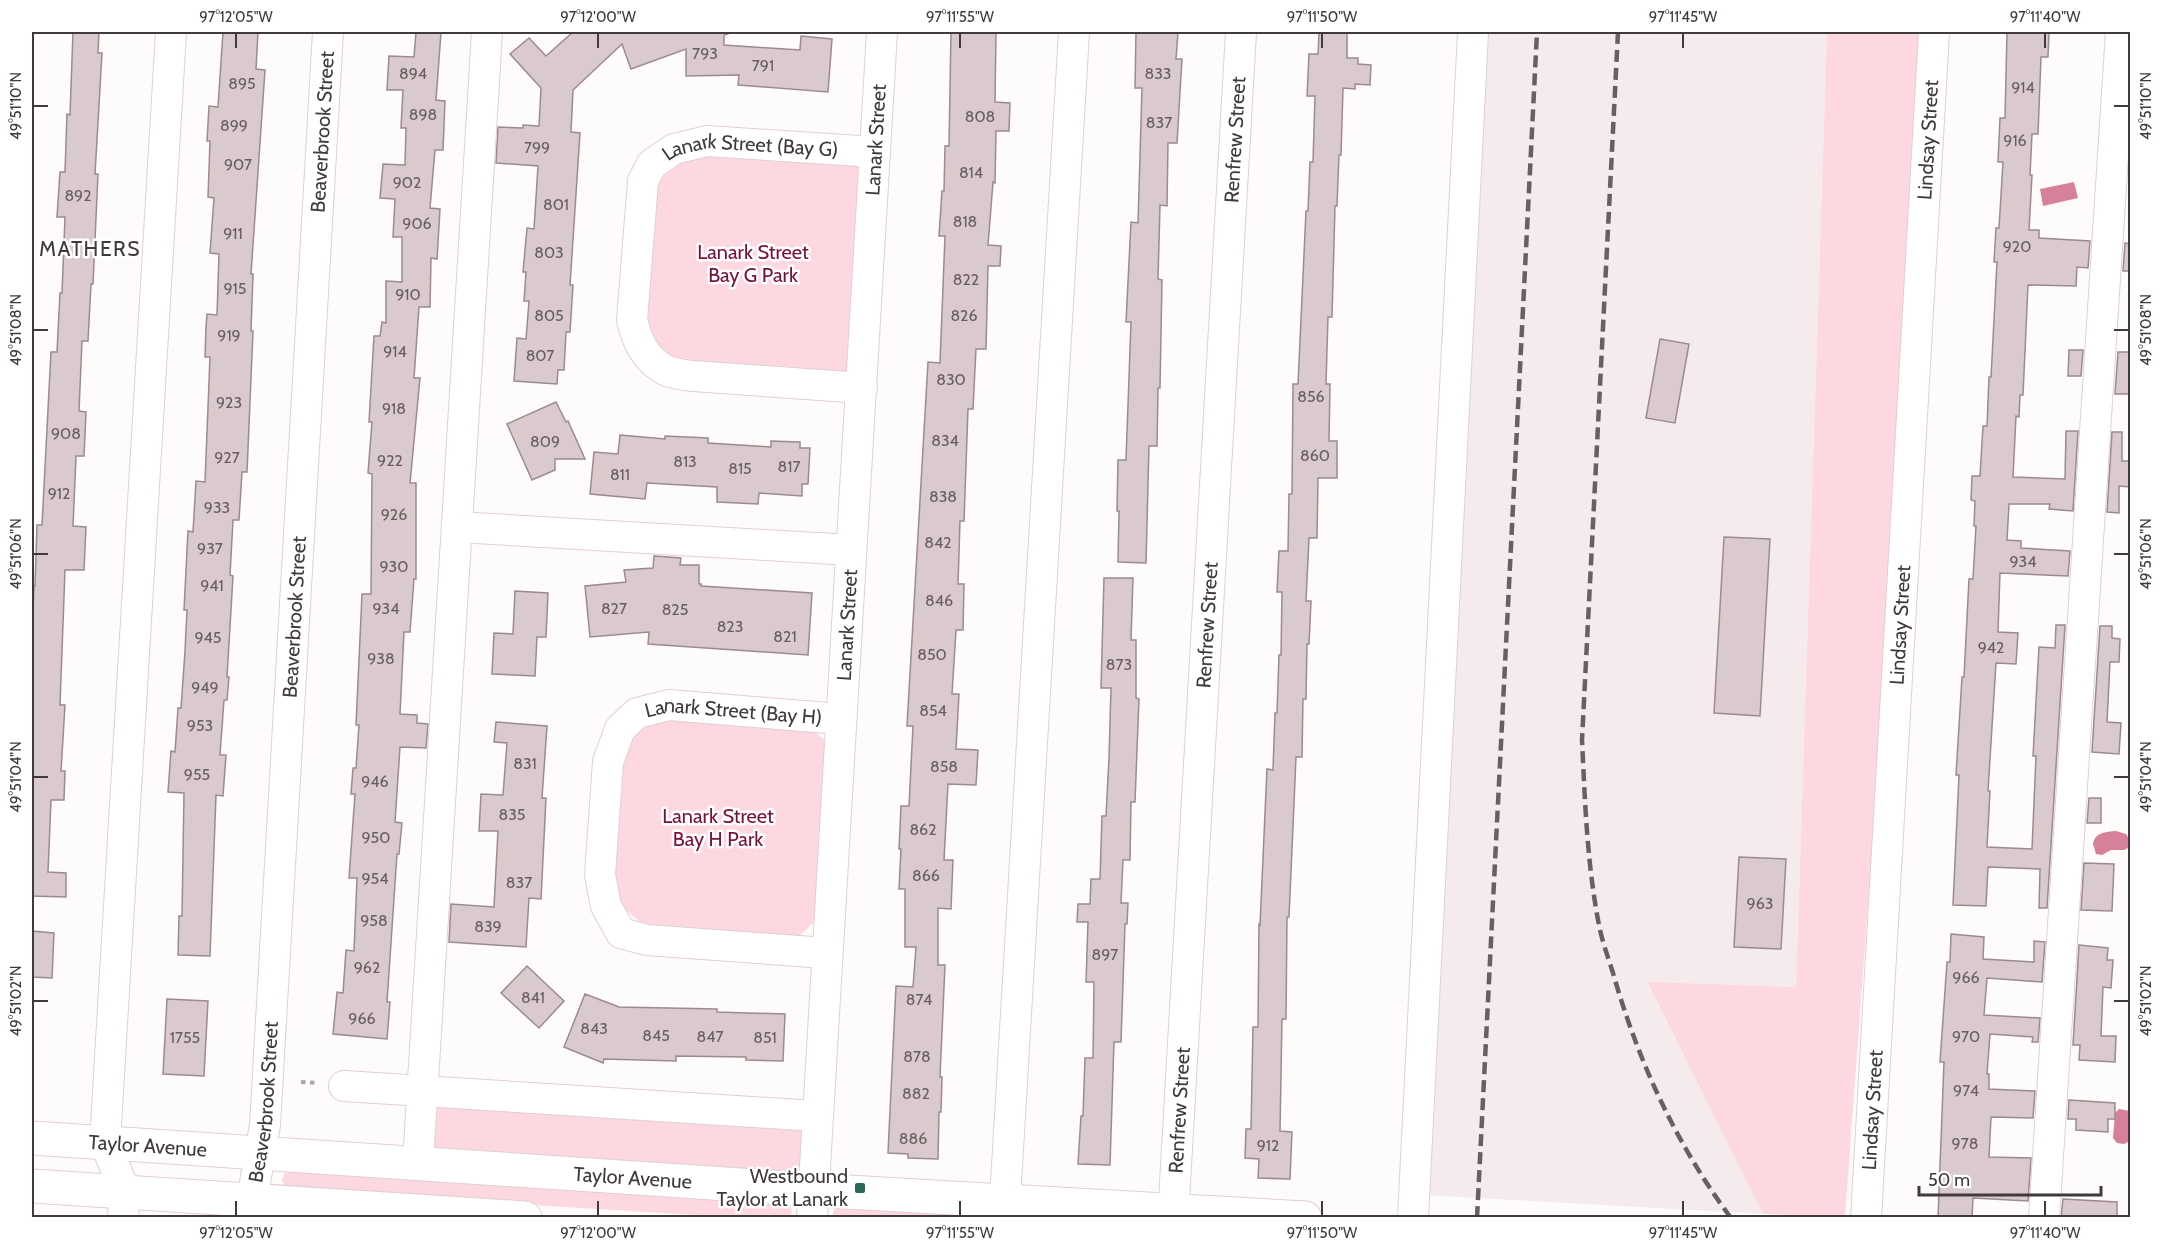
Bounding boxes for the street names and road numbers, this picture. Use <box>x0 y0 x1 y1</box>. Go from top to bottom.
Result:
street label: Beaverbrook Street <box>306 50 339 213</box>
street label: Renfrew Street <box>1219 76 1250 204</box>
street label: Lindsay Street <box>1912 79 1943 200</box>
street label: Lanark Street <box>860 83 891 196</box>
street label: Lanark Street (Bay G) <box>657 129 839 166</box>
street label: Beaverbrook Street <box>278 535 311 698</box>
street label: Renfrew Street <box>1191 561 1223 689</box>
street label: Lindsay Street <box>1885 564 1915 686</box>
street label: Lanark Street <box>832 568 862 681</box>
street label: Lanark Street (Bay H) <box>642 693 823 729</box>
street label: Beaverbrook Street <box>243 1020 283 1184</box>
street label: Renfrew Street <box>1164 1046 1195 1174</box>
street label: Lindsay Street <box>1857 1049 1888 1171</box>
street label: Taylor Avenue <box>88 1130 208 1162</box>
street label: Taylor Avenue <box>573 1162 693 1194</box>

